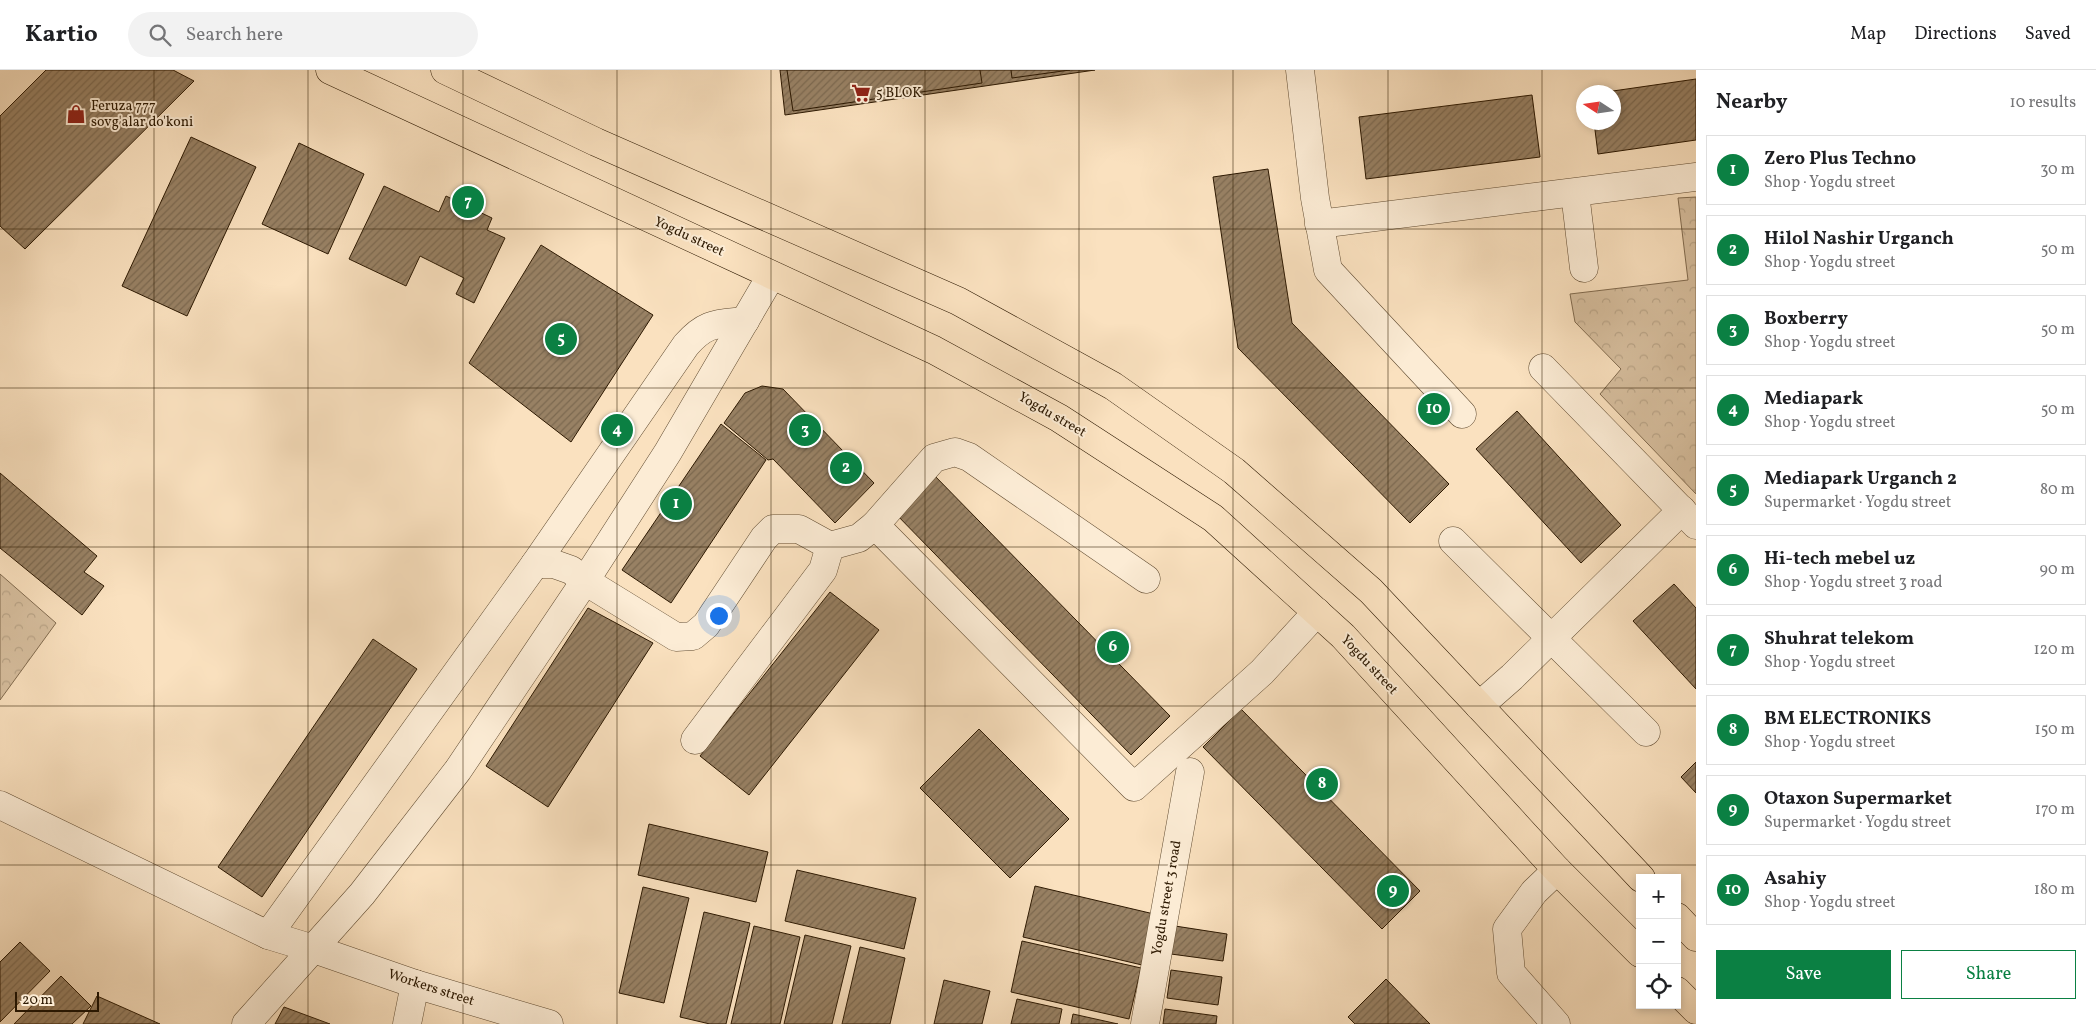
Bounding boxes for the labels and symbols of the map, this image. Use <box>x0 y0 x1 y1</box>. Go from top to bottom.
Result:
supermarket icon: 5 BLOK <box>850 82 872 104</box>
place label: 5 BLOK <box>876 84 922 103</box>
north arrow <box>1576 85 1621 130</box>
place label: Feruza 777 sovg'alar do'koni <box>91 97 193 132</box>
shop icon: Feruza 777 sovg'alar do'koni <box>65 103 87 125</box>
pin: 7 <box>452 183 484 221</box>
street label: Yogdu street <box>651 212 727 262</box>
pin: 5 <box>545 320 577 358</box>
street label: Yogdu street <box>1014 388 1090 442</box>
pin: 10 <box>1418 390 1450 428</box>
pin: 4 <box>601 411 633 449</box>
pin: 3 <box>789 411 821 449</box>
pin: 2 <box>830 449 862 487</box>
pin: 1 <box>660 485 692 523</box>
your location <box>706 603 732 629</box>
pin: 6 <box>1097 628 1129 666</box>
street label: Yogdu street <box>1336 631 1402 699</box>
pin: 8 <box>1306 765 1338 803</box>
street label: Yogdu street 3 road <box>1148 839 1187 957</box>
pin: 9 <box>1377 872 1409 910</box>
street label: Workers street <box>385 965 477 1011</box>
scale bar <box>15 989 99 1012</box>

